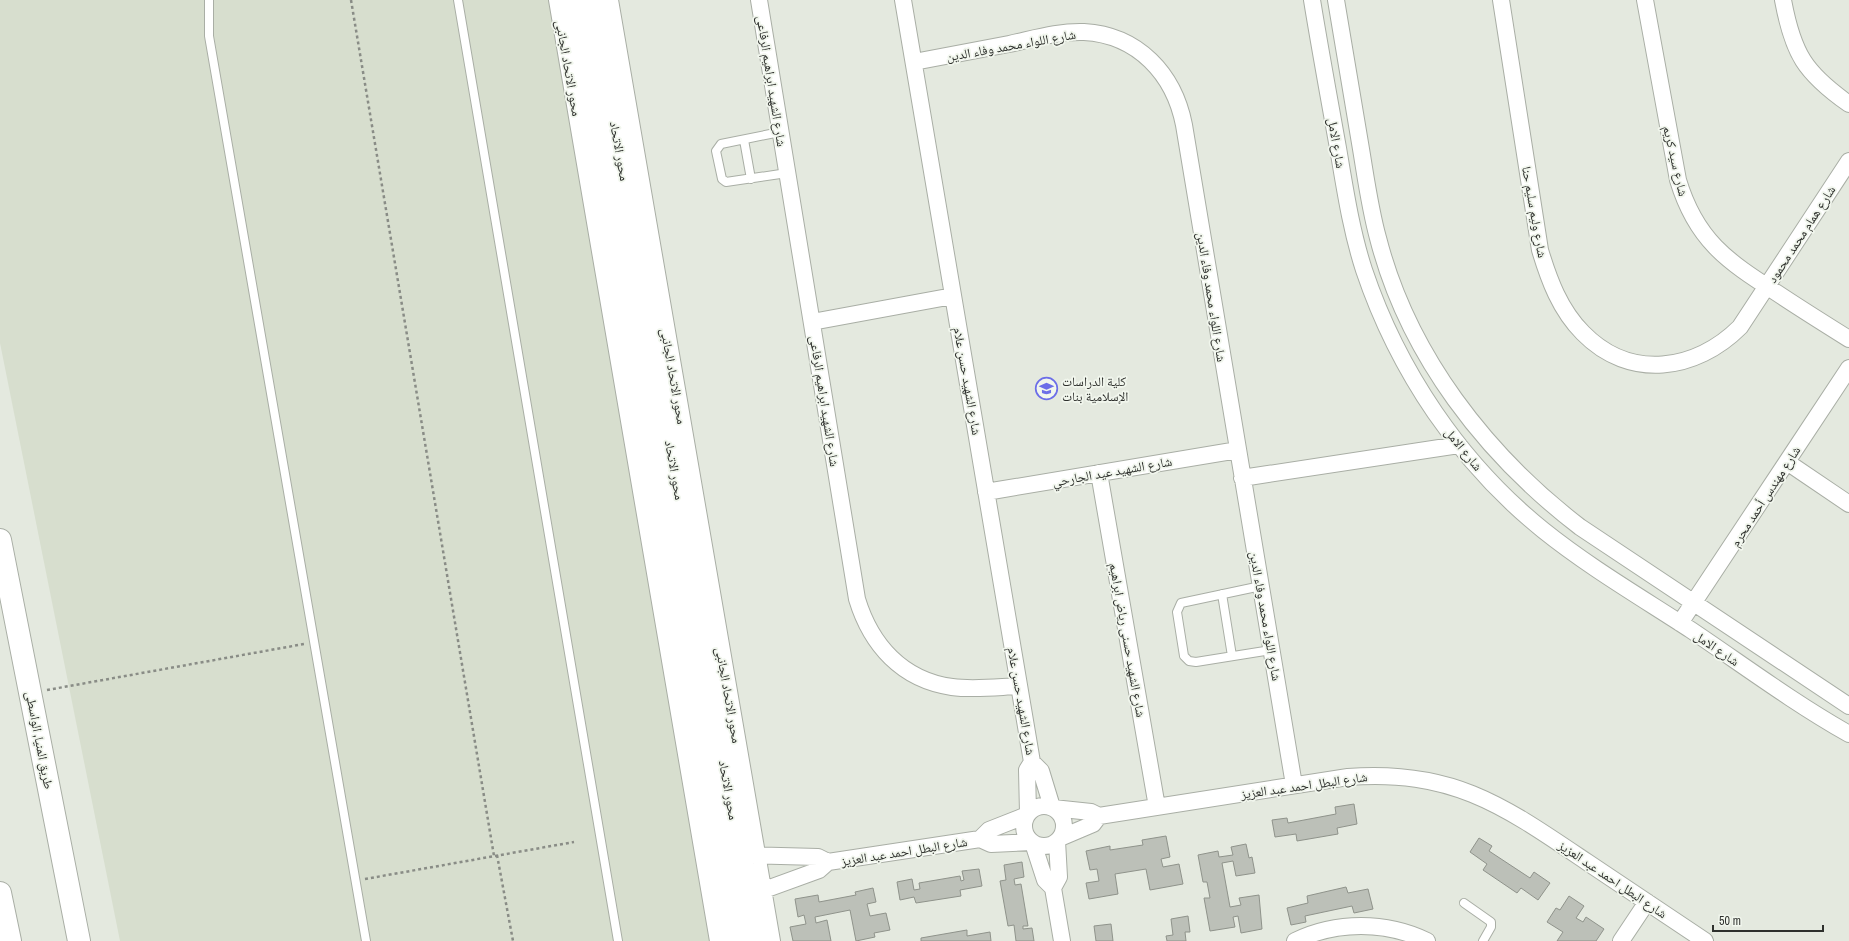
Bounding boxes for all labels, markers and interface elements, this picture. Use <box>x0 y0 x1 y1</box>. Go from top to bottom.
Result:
street label: شارع الشهيد ابراهيم الرفاعى <box>752 14 790 148</box>
street label: محور الاتحاد الجانبى <box>552 19 585 118</box>
street label: شارع اللواء محمد وفاء الدين <box>945 26 1077 66</box>
street label: شارع الامل <box>1323 116 1349 170</box>
street label: محور الاتحاد <box>606 120 633 182</box>
street label: شارع سيد كريم <box>1658 124 1692 198</box>
street label: شارع وليم سليم حنا <box>1517 165 1551 259</box>
street label: شارع همام محمد محمود <box>1764 182 1840 287</box>
street label: شارع اللواء محمد وفاء الدين <box>1192 231 1230 363</box>
street label: شارع الشهيد حسن علام <box>949 326 985 437</box>
street label: محور الاتحاد الجانبى <box>657 327 690 426</box>
street label: شارع الشهيد ابراهيم الرفاعى <box>805 334 843 468</box>
place label: كلية الدراسات الإسلامية بنات <box>1062 373 1128 405</box>
school or university icon: كلية الدراسات الإسلامية بنات <box>1033 375 1059 401</box>
street label: شارع الامل <box>1440 424 1486 475</box>
street label: محور الاتحاد <box>661 439 688 501</box>
street label: شارع مهندس أحمد محرم <box>1727 443 1805 550</box>
street label: شارع الشهيد عيد الجارحي <box>1051 453 1174 493</box>
street label: شارع اللواء محمد وفاء الدين <box>1245 550 1285 682</box>
street label: شارع الشهيد حسنى رياض ابراهيم <box>1105 561 1149 719</box>
street label: شارع الامل <box>1690 627 1743 671</box>
street label: محور الاتحاد الجانبى <box>712 646 745 745</box>
street label: شارع الشهيد حسن علام <box>1003 646 1039 757</box>
street label: طريق المنيا, الواسطى <box>22 690 57 790</box>
street label: محور الاتحاد <box>715 759 742 821</box>
street label: شارع البطل احمد عبد العزيز <box>1239 768 1369 804</box>
street label: شارع البطل احمد عبد العزيز <box>839 833 969 871</box>
street label: شارع البطل احمد عبد العزيز <box>1554 836 1670 923</box>
scale bar <box>1713 907 1823 933</box>
text: 50 m <box>1719 913 1741 929</box>

